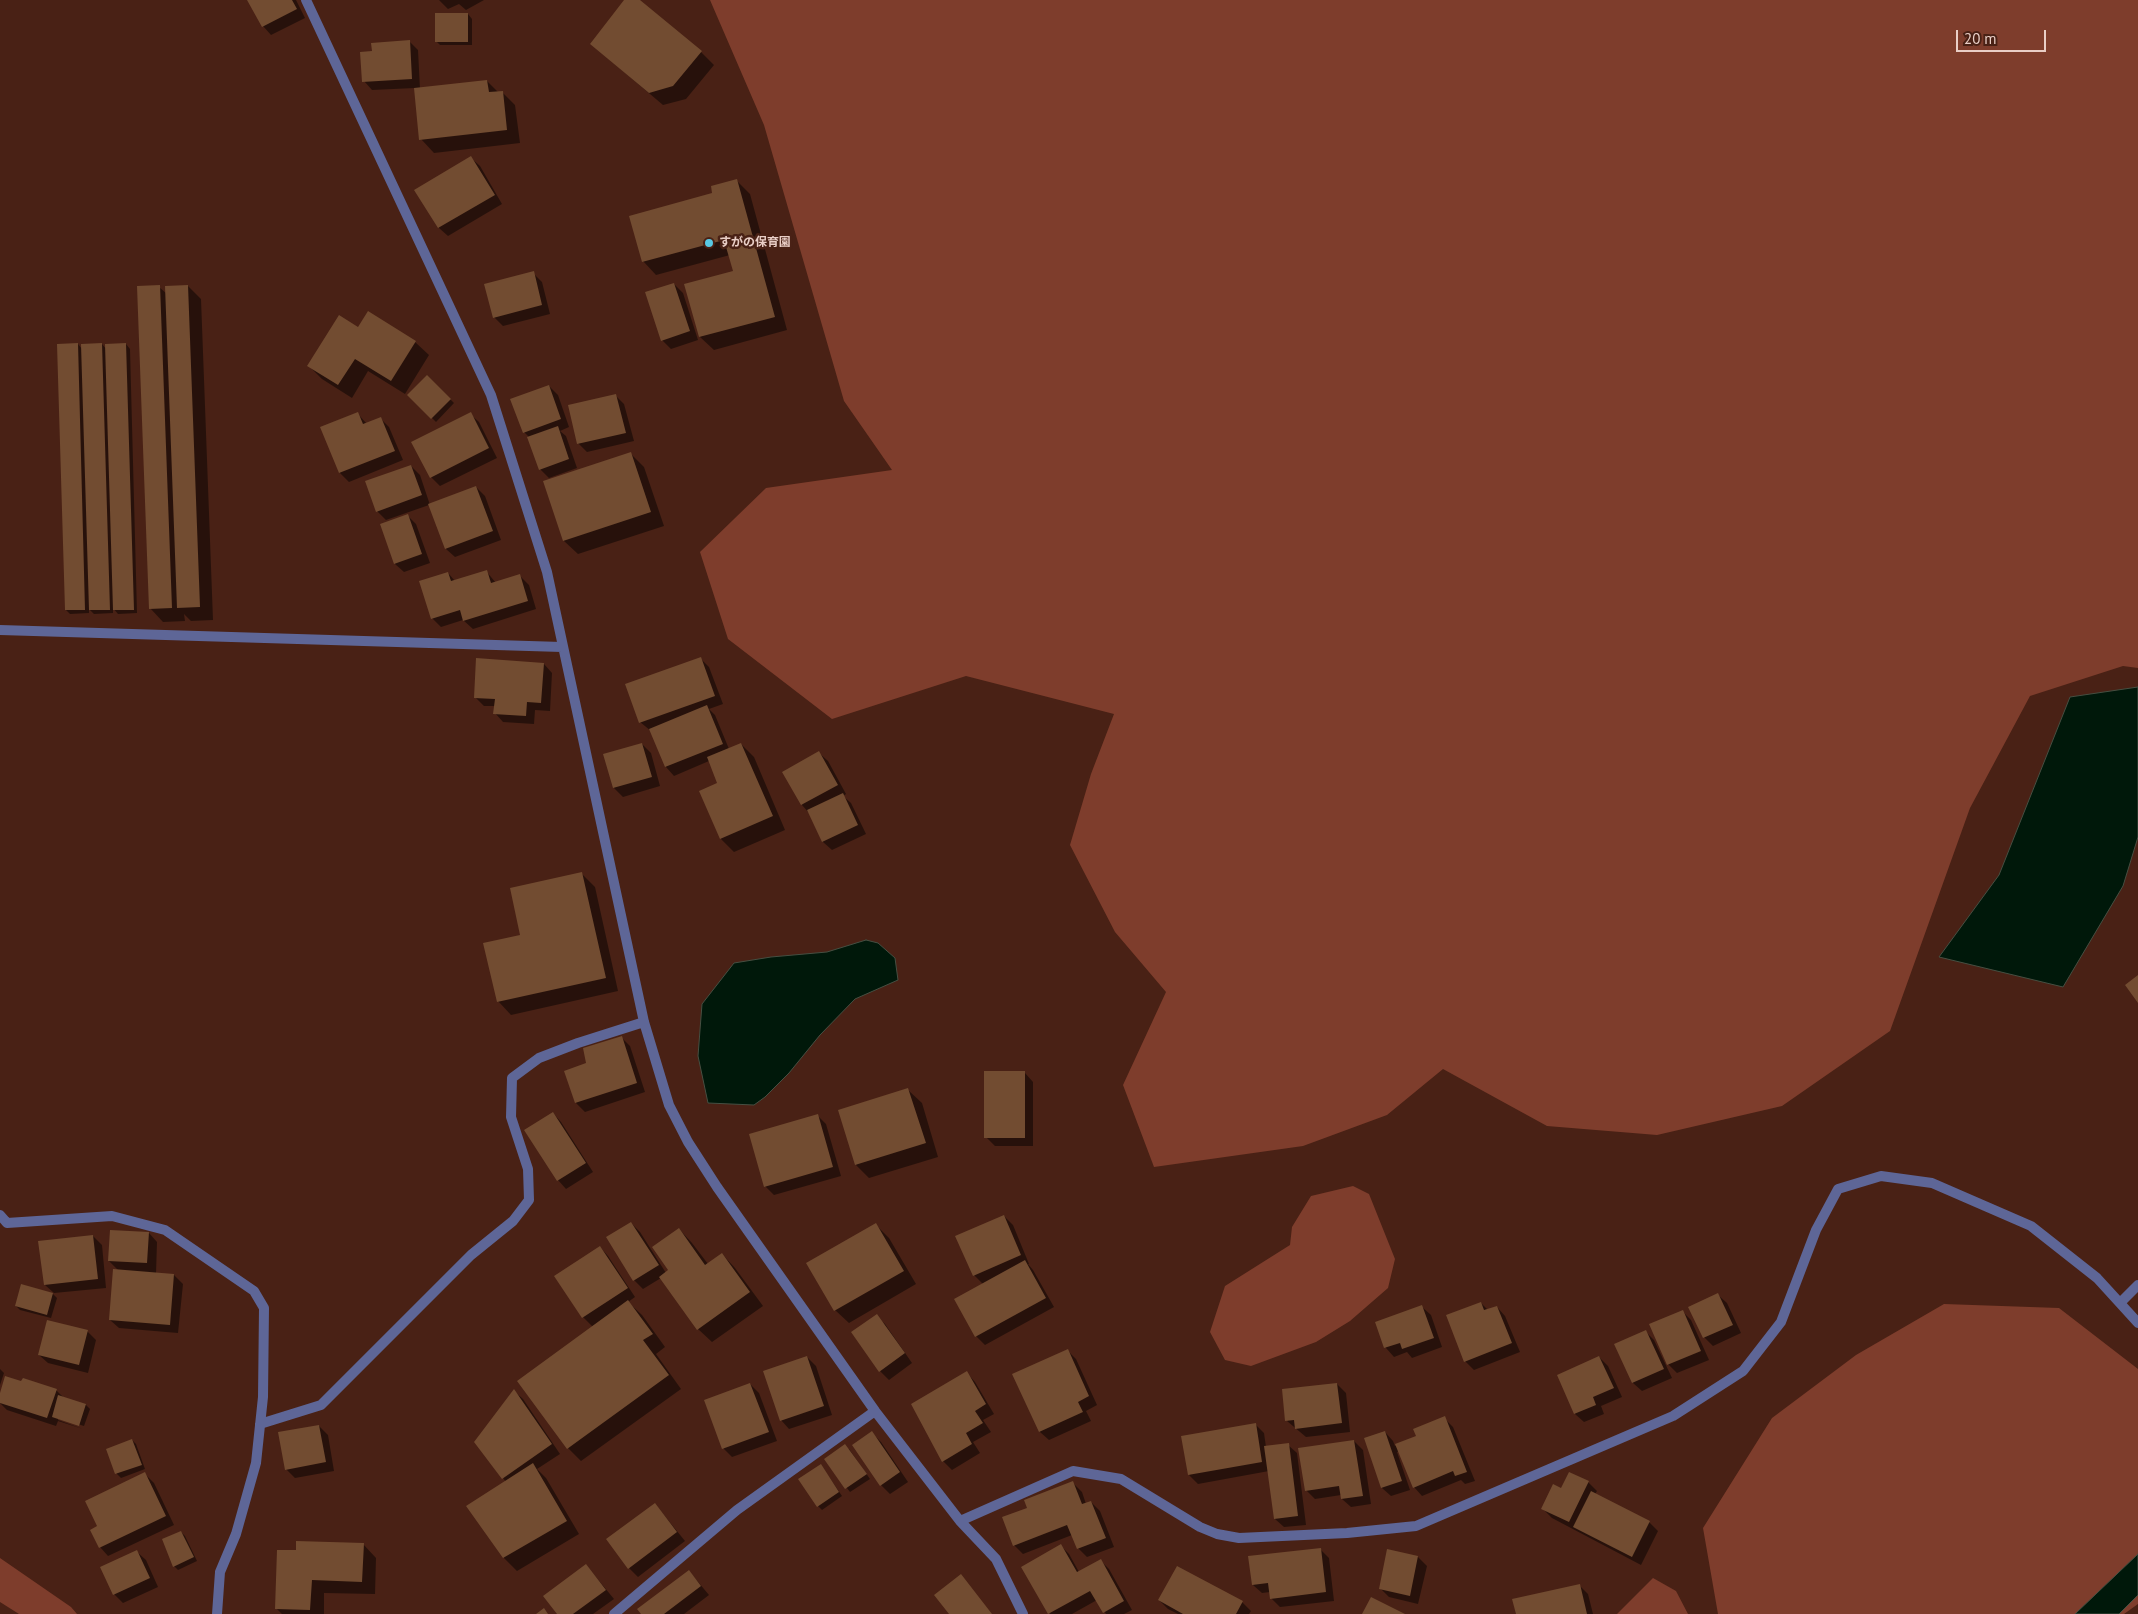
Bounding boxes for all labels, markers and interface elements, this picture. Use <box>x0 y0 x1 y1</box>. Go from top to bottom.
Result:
scale bar <box>1958 20 2048 52</box>
text: 20 m <box>1964 29 1997 48</box>
place label: すがの保育園 <box>719 236 791 250</box>
marker: すがの保育園 <box>703 237 715 249</box>

